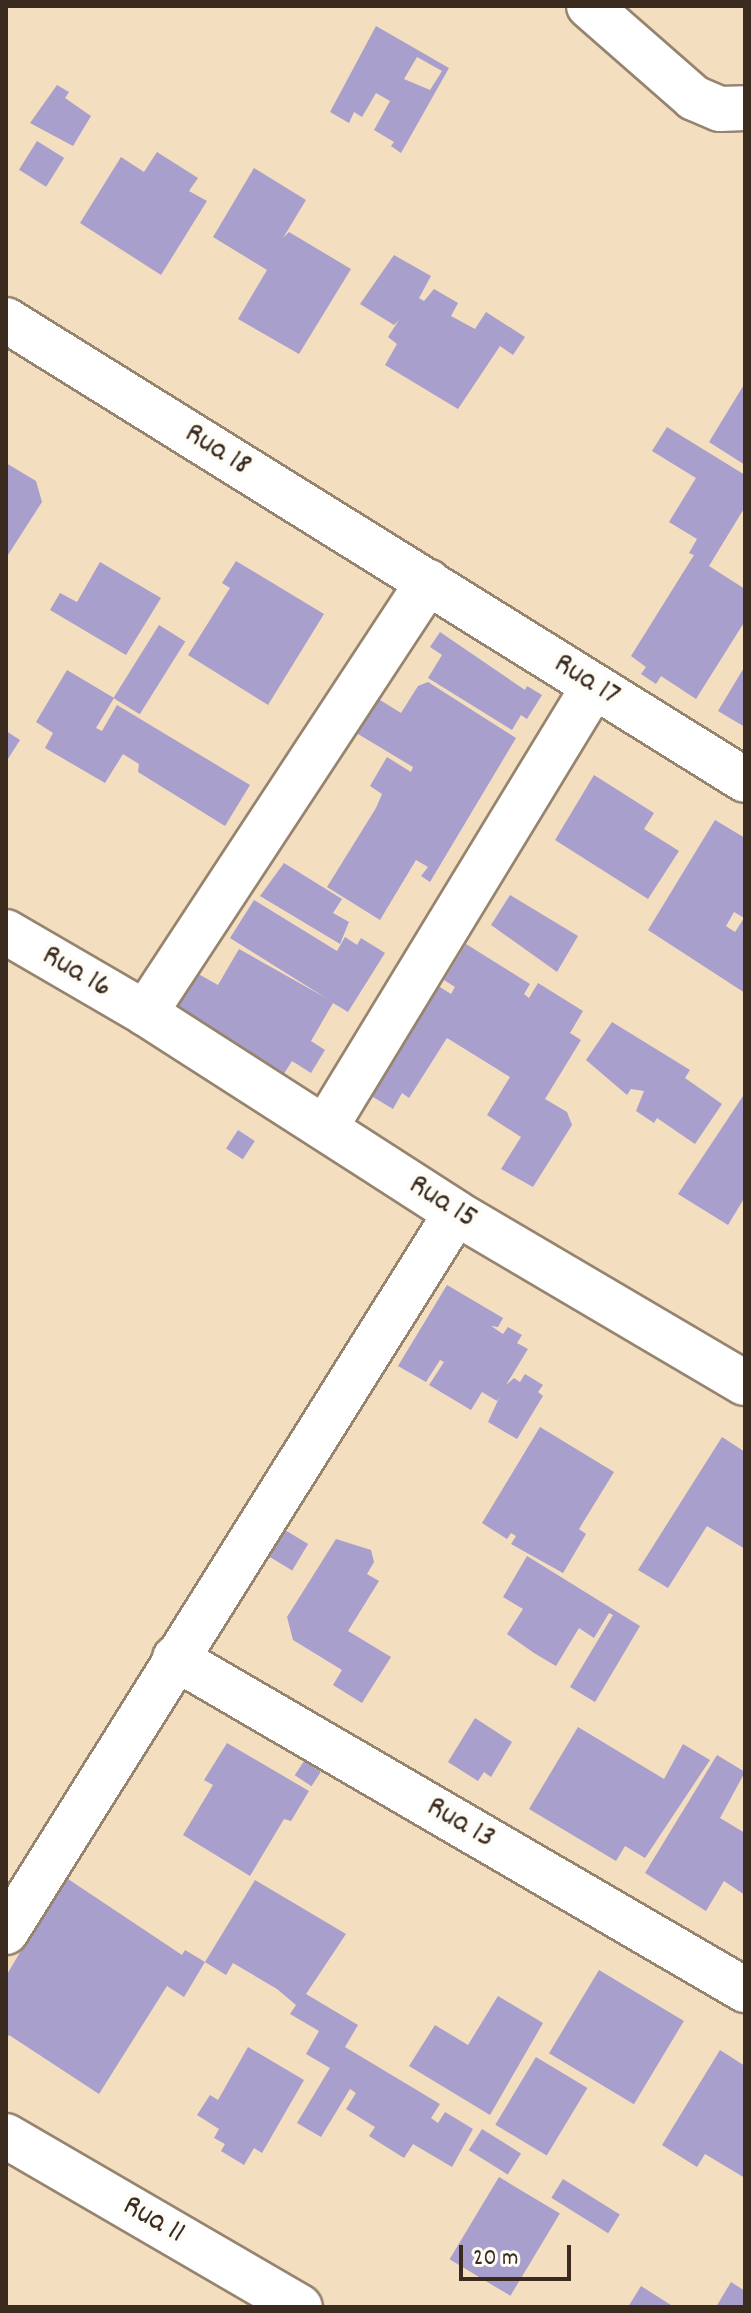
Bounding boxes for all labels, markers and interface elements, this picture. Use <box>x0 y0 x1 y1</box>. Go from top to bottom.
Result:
street label: Rua 18 <box>176 416 258 486</box>
street label: Rua 17 <box>546 646 626 716</box>
street label: Rua 16 <box>34 938 118 1008</box>
street label: Rua 15 <box>401 1167 483 1239</box>
street label: Rua 13 <box>419 1789 501 1859</box>
street label: Rua 11 <box>115 2188 191 2254</box>
scale bar <box>463 2229 575 2279</box>
text: 20 m <box>473 2242 519 2276</box>

